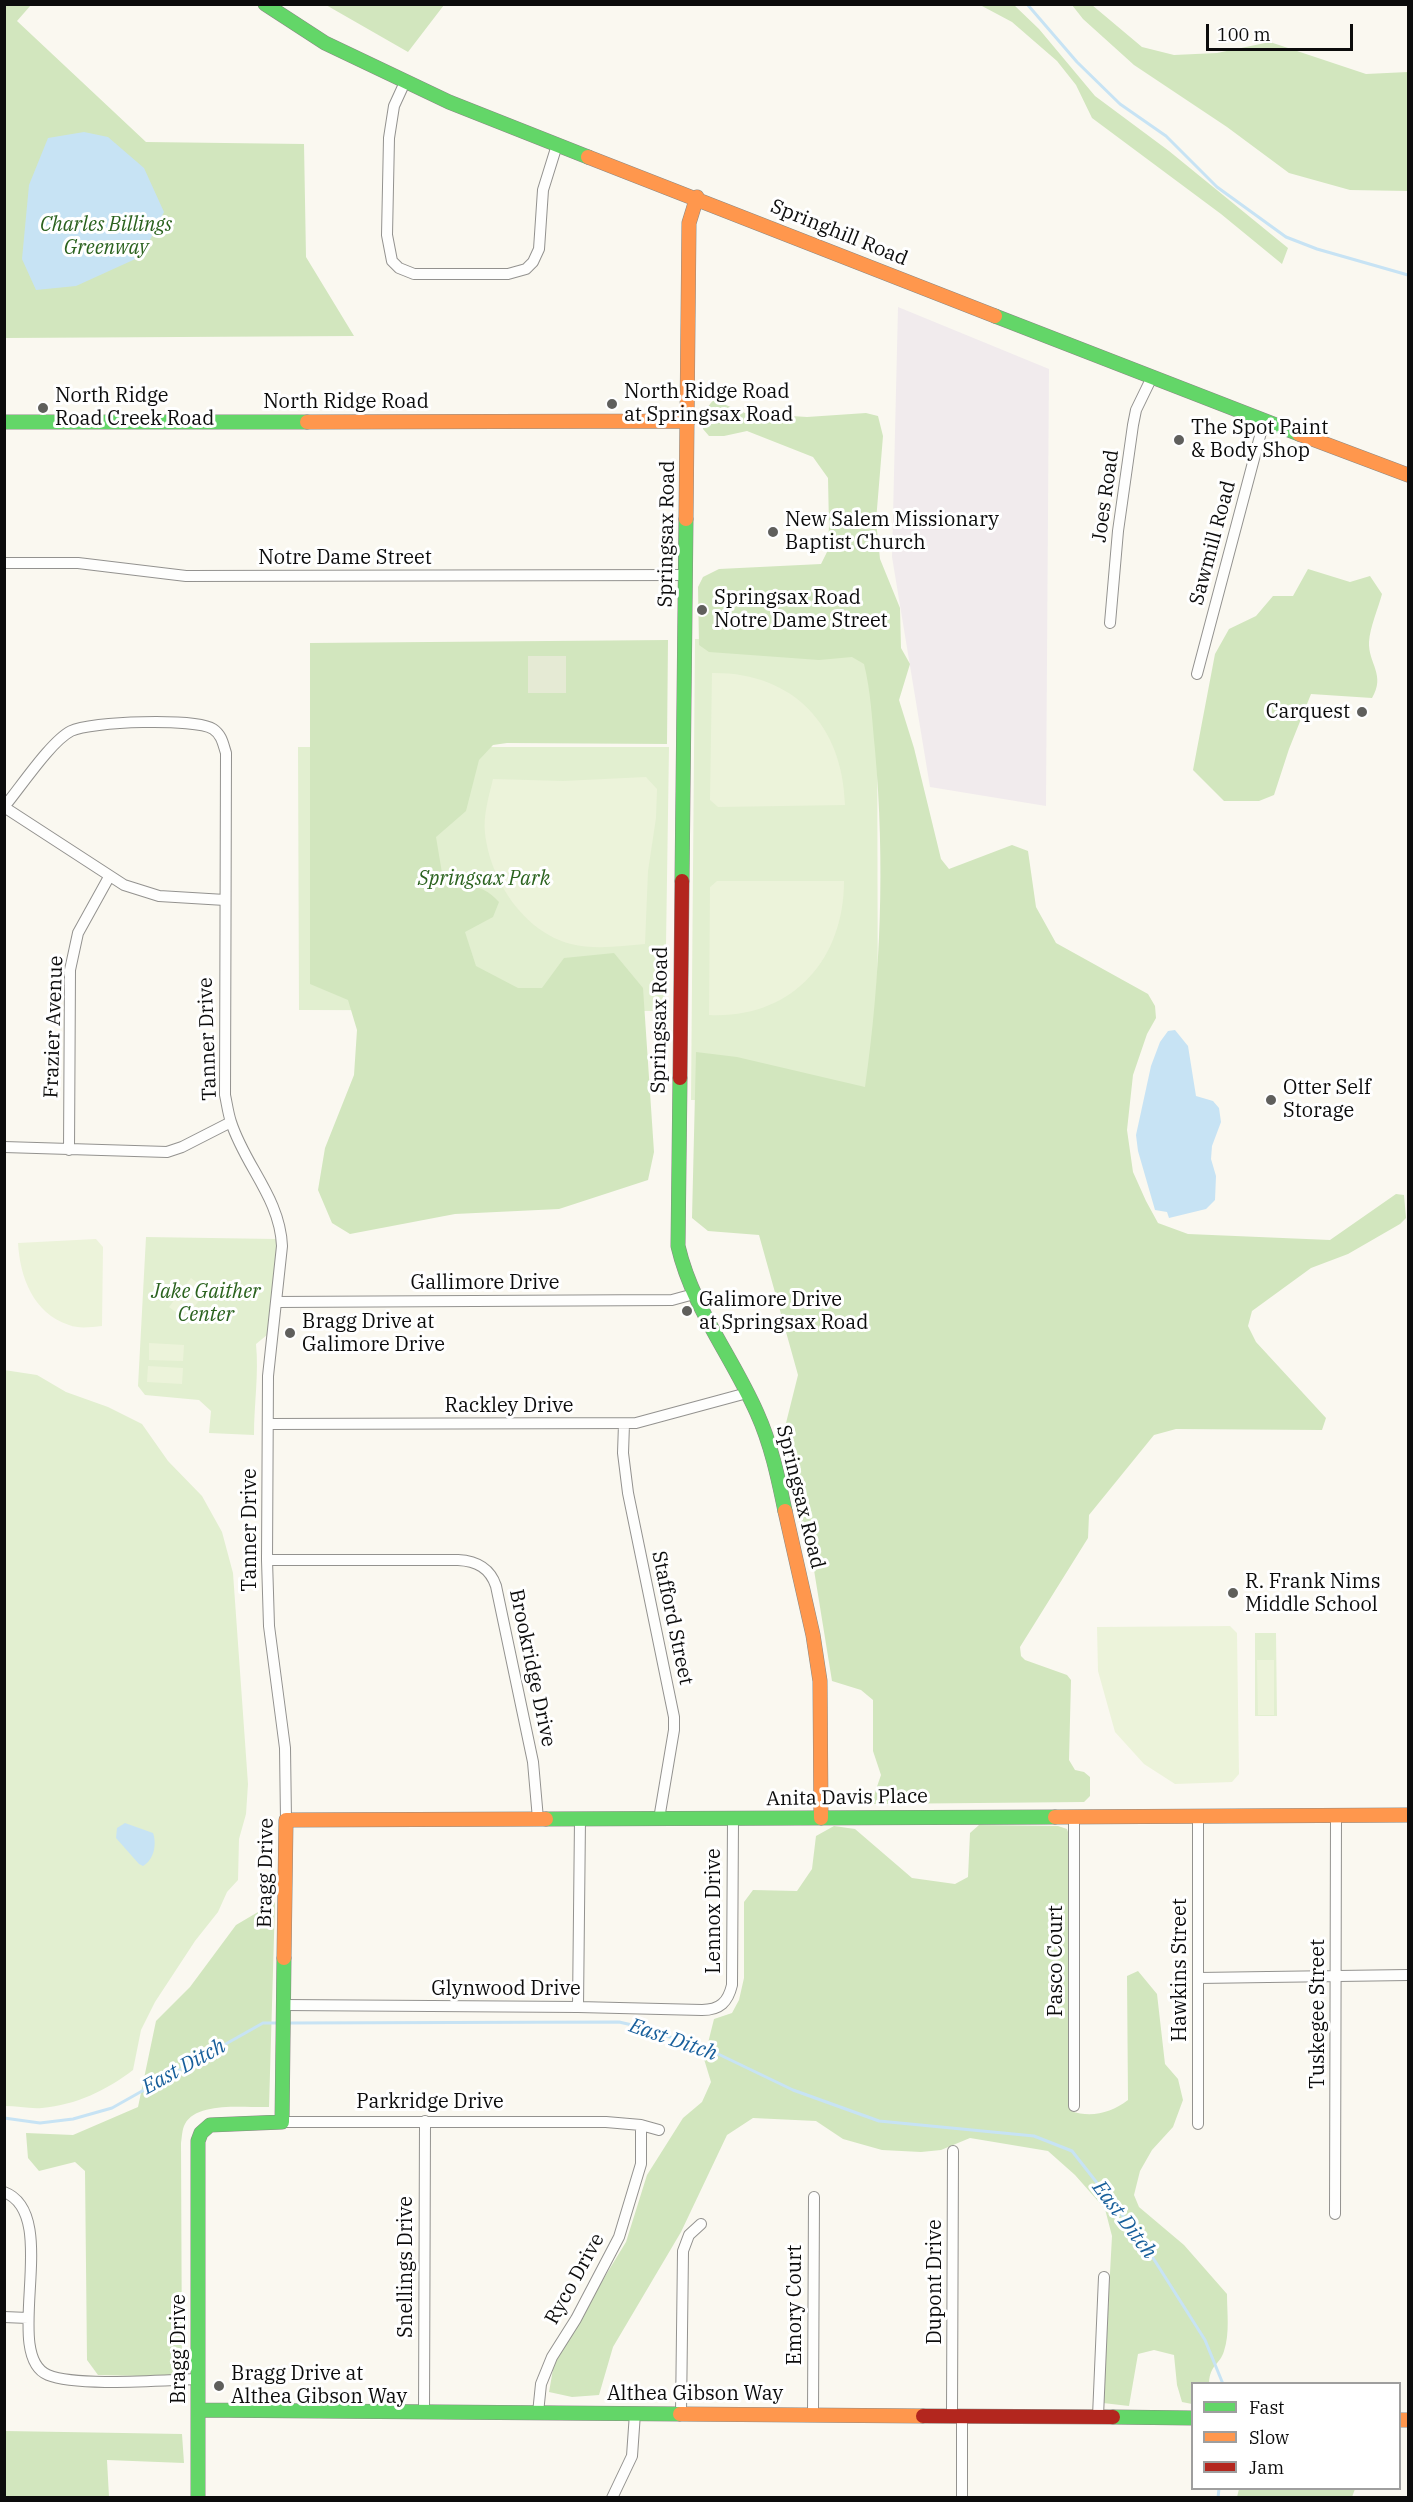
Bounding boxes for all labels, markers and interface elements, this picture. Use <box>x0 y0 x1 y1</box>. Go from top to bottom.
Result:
scale bar <box>1209 12 1356 50</box>
text: 100 m <box>1217 23 1271 46</box>
street label: Springhill Road <box>767 195 911 271</box>
park label: Charles Billings Greenway <box>40 213 172 260</box>
place label: North Ridge Road at Springsax Road <box>624 380 793 427</box>
place label: North Ridge Road Creek Road <box>55 384 214 431</box>
street label: North Ridge Road <box>263 390 429 414</box>
marker: North Ridge Road at Springsax Road <box>605 397 619 411</box>
marker: North Ridge Road Creek Road <box>36 401 50 415</box>
place label: The Spot Paint & Body Shop <box>1191 416 1328 463</box>
marker: The Spot Paint & Body Shop <box>1172 433 1186 447</box>
street label: Joes Road <box>1088 448 1124 544</box>
street label: Springsax Road <box>654 460 680 608</box>
street label: Sawmill Road <box>1185 478 1241 608</box>
place label: New Salem Missionary Baptist Church <box>785 508 999 555</box>
marker: New Salem Missionary Baptist Church <box>766 525 780 539</box>
street label: Notre Dame Street <box>258 546 432 570</box>
place label: Springsax Road Notre Dame Street <box>714 586 888 633</box>
marker: Springsax Road Notre Dame Street <box>695 603 709 617</box>
place label: Carquest <box>1266 700 1350 724</box>
marker: Carquest <box>1355 705 1369 719</box>
park label: Springsax Park <box>418 867 550 891</box>
street label: Springsax Road <box>647 946 673 1094</box>
street label: Frazier Avenue <box>40 955 68 1099</box>
street label: Tanner Drive <box>194 977 222 1101</box>
place label: Otter Self Storage <box>1283 1076 1371 1123</box>
marker: Otter Self Storage <box>1264 1093 1278 1107</box>
street label: Gallimore Drive <box>411 1271 559 1295</box>
park label: Jake Gaither Center <box>151 1280 261 1327</box>
place label: Galimore Drive at Springsax Road <box>699 1288 868 1335</box>
marker: Galimore Drive at Springsax Road <box>680 1304 694 1318</box>
place label: Bragg Drive at Galimore Drive <box>302 1310 445 1357</box>
marker: Bragg Drive at Galimore Drive <box>283 1326 297 1340</box>
street label: Rackley Drive <box>445 1394 573 1418</box>
street label: Springsax Road <box>771 1423 829 1571</box>
street label: Tanner Drive <box>238 1468 262 1592</box>
street label: Stafford Street <box>646 1549 698 1687</box>
place label: R. Frank Nims Middle School <box>1245 1570 1380 1617</box>
marker: R. Frank Nims Middle School <box>1226 1586 1240 1600</box>
street label: Brookridge Drive <box>504 1587 560 1749</box>
street label: Anita Davis Place <box>766 1785 928 1811</box>
street label: Bragg Drive <box>253 1818 279 1928</box>
street label: Lennox Drive <box>702 1848 726 1974</box>
street label: Hawkins Street <box>1168 1898 1192 2042</box>
street label: Pasco Court <box>1044 1905 1068 2017</box>
street label: Tuskegee Street <box>1306 1939 1330 2089</box>
street label: Glynwood Drive <box>431 1977 581 2001</box>
water label: East Ditch <box>626 2013 720 2067</box>
water label: East Ditch <box>138 2034 230 2100</box>
street label: Parkridge Drive <box>356 2090 504 2114</box>
water label: East Ditch <box>1086 2176 1162 2264</box>
street label: Snellings Drive <box>394 2196 418 2338</box>
street label: Dupont Drive <box>923 2219 947 2345</box>
street label: Ryco Drive <box>540 2229 610 2329</box>
street label: Emory Court <box>783 2245 807 2365</box>
street label: Bragg Drive <box>167 2294 191 2404</box>
place label: Bragg Drive at Althea Gibson Way <box>231 2362 407 2409</box>
marker: Bragg Drive at Althea Gibson Way <box>212 2379 226 2393</box>
street label: Althea Gibson Way <box>607 2382 783 2406</box>
legend <box>1191 2382 1401 2490</box>
text: Fast <box>1249 2396 1284 2419</box>
text: Slow <box>1249 2426 1289 2449</box>
text: Jam <box>1249 2456 1284 2479</box>

